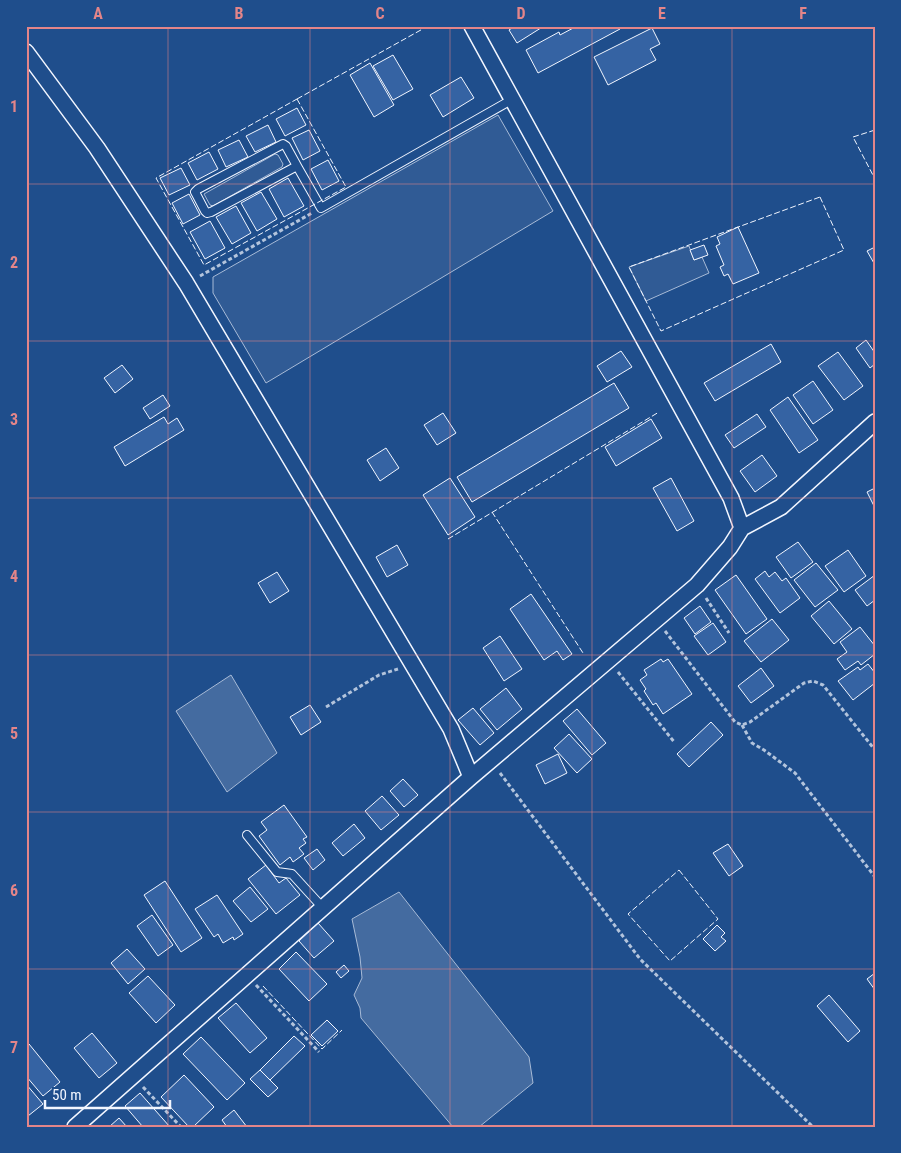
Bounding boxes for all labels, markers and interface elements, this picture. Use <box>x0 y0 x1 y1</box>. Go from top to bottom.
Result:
text: A <box>93 4 103 23</box>
text: B <box>235 4 244 23</box>
text: C <box>375 4 385 23</box>
text: D <box>516 4 526 23</box>
text: E <box>658 4 666 23</box>
text: F <box>799 4 807 23</box>
text: 1 <box>10 97 18 116</box>
text: 2 <box>10 253 18 272</box>
text: 3 <box>10 410 18 429</box>
text: 4 <box>10 567 18 586</box>
text: 5 <box>10 724 18 743</box>
text: 6 <box>10 881 18 900</box>
text: 7 <box>10 1038 18 1057</box>
scale bar <box>45 1078 170 1110</box>
text: 50 m <box>52 1086 82 1104</box>

